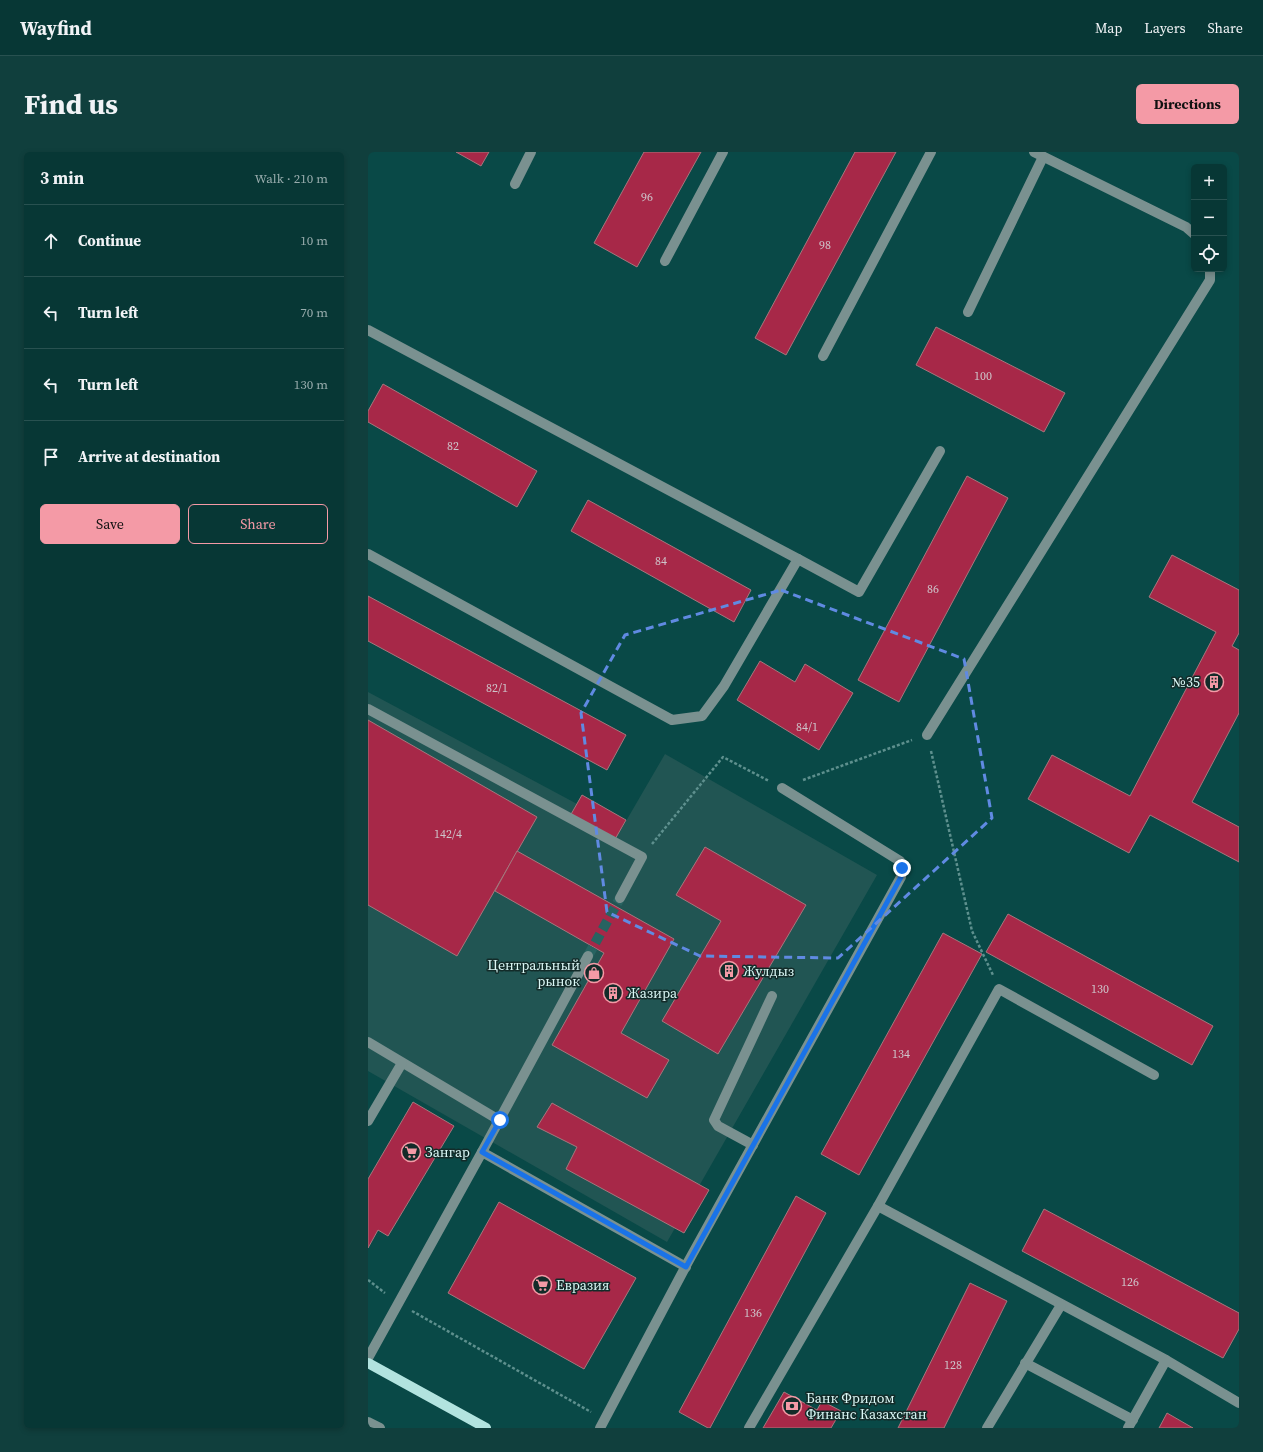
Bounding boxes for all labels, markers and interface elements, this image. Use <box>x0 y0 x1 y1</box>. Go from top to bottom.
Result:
text: Wayfind <box>20 15 92 41</box>
text: Map <box>1095 18 1122 38</box>
text: Layers <box>1144 18 1186 38</box>
text: Share <box>1208 18 1243 38</box>
button: Directions <box>1136 84 1239 124</box>
text: Find us <box>24 85 118 123</box>
map controls <box>1191 164 1227 272</box>
button: + <box>1191 164 1227 200</box>
text: 3 min <box>40 166 84 190</box>
text: Walk · 210 m <box>255 170 328 187</box>
house number: 96 <box>641 189 653 205</box>
button: − <box>1191 200 1227 236</box>
icon: ahead <box>40 230 62 252</box>
text: Continue <box>78 230 141 251</box>
text: 10 m <box>300 232 328 249</box>
button: locate <box>1191 236 1227 272</box>
house number: 98 <box>819 237 831 253</box>
icon: left <box>40 302 62 324</box>
text: Turn left <box>78 302 138 323</box>
text: 70 m <box>300 304 328 321</box>
house number: 100 <box>974 368 992 384</box>
icon: left <box>40 374 62 396</box>
text: Turn left <box>78 374 138 395</box>
text: 130 m <box>294 376 328 393</box>
house number: 82 <box>447 438 459 454</box>
icon: arrive <box>40 446 62 468</box>
text: Arrive at destination <box>78 446 220 467</box>
button: Save <box>40 504 180 544</box>
button: Share <box>188 504 328 544</box>
house number: 84 <box>655 553 667 569</box>
house number: 86 <box>927 581 939 597</box>
building icon: №35 <box>1203 671 1225 693</box>
place label: №35 <box>1172 672 1200 692</box>
house number: 82/1 <box>486 680 508 696</box>
house number: 84/1 <box>796 719 818 735</box>
house number: 142/4 <box>434 826 462 842</box>
route end <box>893 859 911 877</box>
place label: Центральный рынок <box>487 955 580 991</box>
building icon: Жулдыз <box>718 960 740 982</box>
place label: Жулдыз <box>743 961 794 981</box>
shop icon: Центральный рынок <box>583 962 605 984</box>
house number: 130 <box>1091 981 1109 997</box>
building icon: Жазира <box>602 982 624 1004</box>
place label: Жазира <box>627 983 678 1003</box>
house number: 134 <box>892 1046 910 1062</box>
route start <box>491 1111 509 1129</box>
supermarket icon: Зангар <box>400 1141 422 1163</box>
place label: Зангар <box>425 1142 470 1162</box>
supermarket icon: Евразия <box>531 1274 553 1296</box>
house number: 126 <box>1121 1274 1139 1290</box>
place label: Евразия <box>556 1275 609 1295</box>
house number: 136 <box>744 1305 762 1321</box>
house number: 128 <box>944 1357 962 1373</box>
place label: Банк Фридом Финанс Казахстан <box>806 1388 927 1424</box>
bank icon: Банк Фридом Финанс Казахстан <box>781 1395 803 1417</box>

